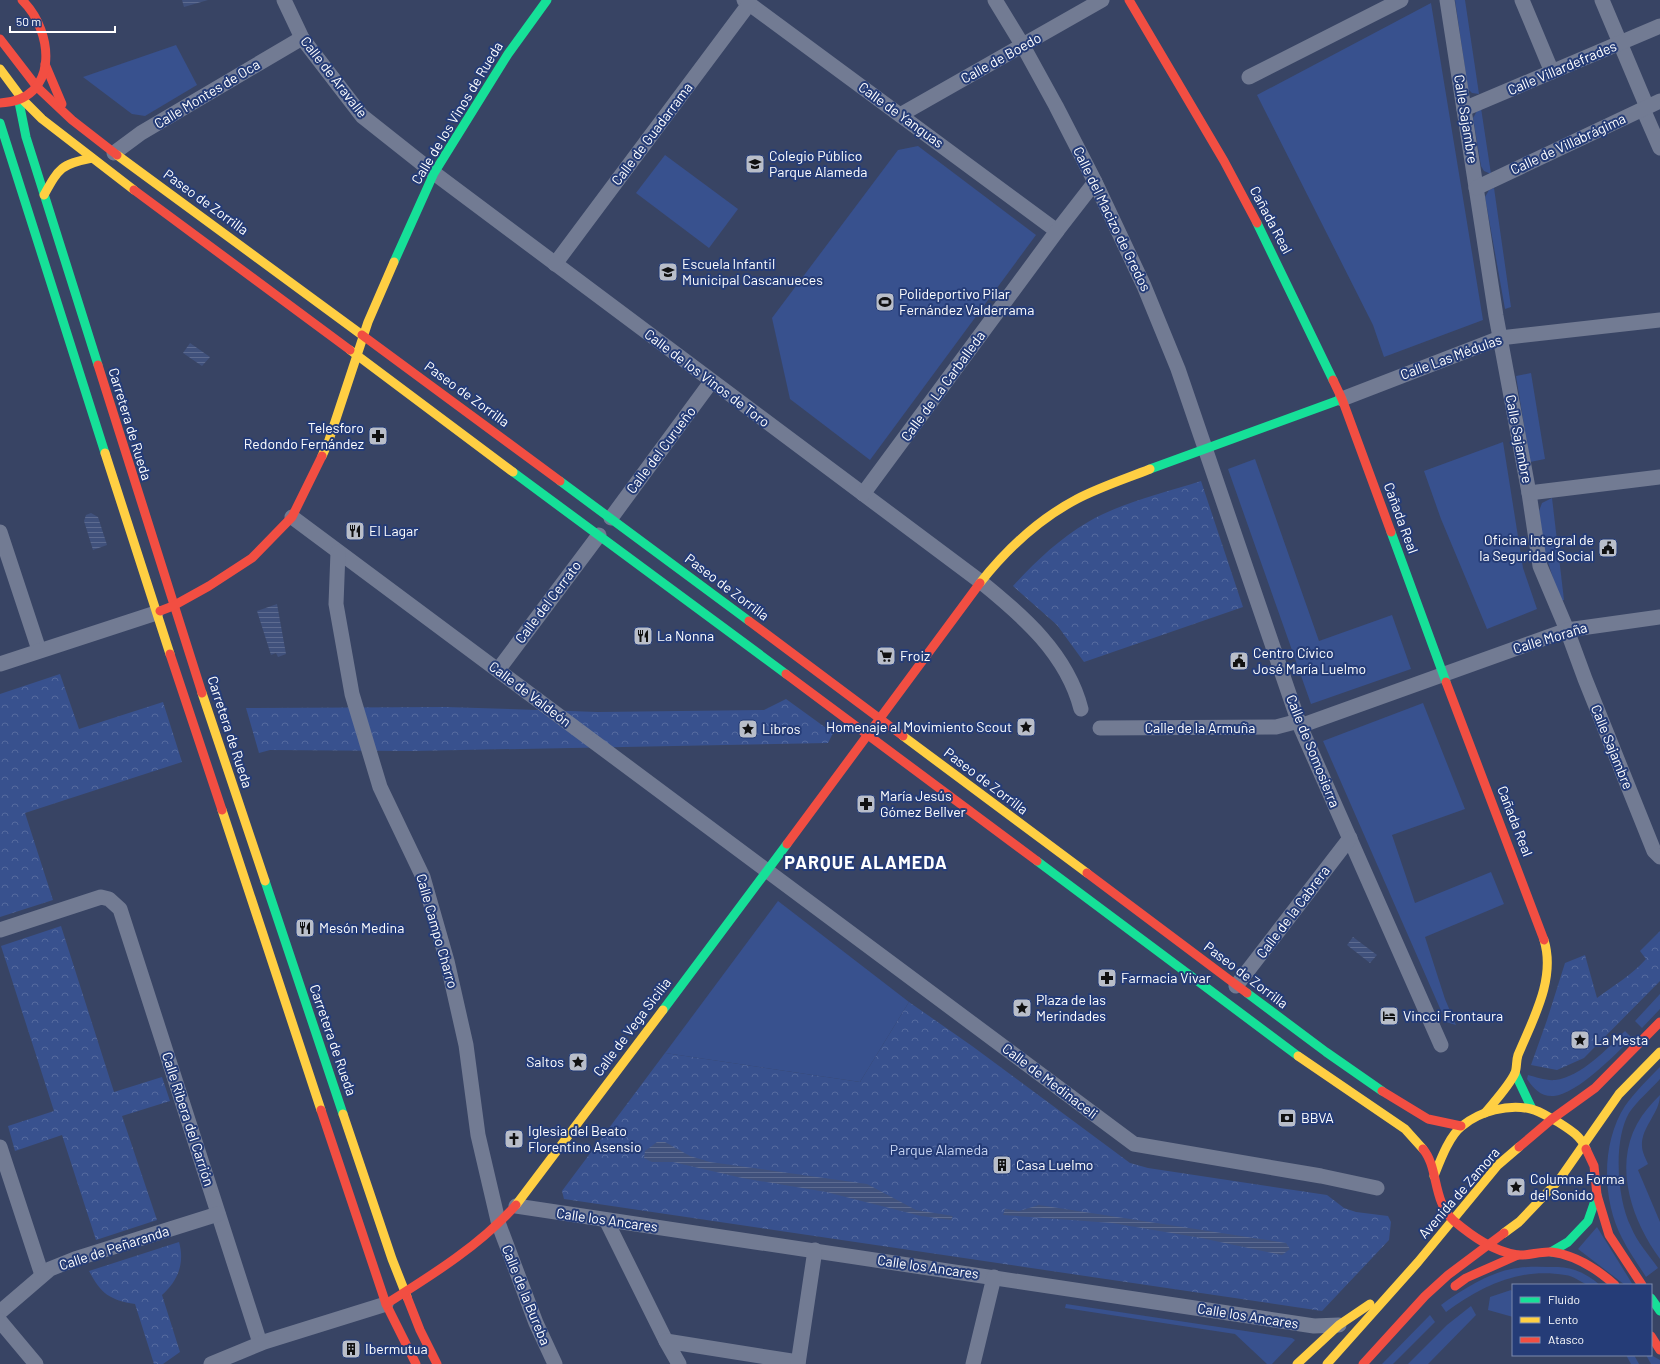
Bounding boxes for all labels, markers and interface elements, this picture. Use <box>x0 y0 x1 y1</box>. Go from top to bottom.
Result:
scale bar <box>10 8 115 34</box>
text: 50 m <box>16 14 41 28</box>
street label: Calle de Boedo <box>958 28 1044 87</box>
street label: Calle de Aravalle <box>297 33 371 121</box>
street label: Calle Villardefrades <box>1505 37 1619 98</box>
street label: Calle de los Vinos de Rueda <box>407 38 506 187</box>
street label: Calle Montes de Oca <box>151 55 263 132</box>
street label: Calle Sajambre <box>1451 73 1482 165</box>
street label: Calle de Yanguas <box>855 78 947 151</box>
street label: Calle de Guadarrama <box>607 79 696 188</box>
street label: Calle de Villabrágima <box>1507 109 1628 178</box>
street label: Calle del Macizo de Gredos <box>1070 144 1155 294</box>
place label: Colegio Público Parque Alameda <box>769 147 867 180</box>
school or university icon: Colegio Público Parque Alameda <box>744 153 766 175</box>
street label: Paseo de Zorrilla <box>161 165 252 238</box>
street label: Cañada Real <box>1247 183 1296 256</box>
place label: Escuela Infantil Municipal Cascanueces <box>682 255 823 288</box>
school or university icon: Escuela Infantil Municipal Cascanueces <box>657 261 679 283</box>
place label: Polideportivo Pilar Fernández Valderrama <box>899 285 1034 318</box>
sports icon: Polideportivo Pilar Fernández Valderrama <box>874 291 896 313</box>
street label: Calle de los Vinos de Toro <box>641 325 773 430</box>
street label: Calle de La Carballeda <box>897 327 988 444</box>
street label: Calle Las Médulas <box>1398 330 1504 383</box>
street label: Paseo de Zorrilla <box>422 357 513 430</box>
street label: Carretera de Rueda <box>105 366 156 482</box>
street label: Calle Sajambre <box>1503 393 1536 485</box>
street label: Calle del Curueño <box>622 403 699 497</box>
place label: Telesforo Redondo Fernández <box>244 419 364 452</box>
pharmacy icon: Telesforo Redondo Fernández <box>367 425 389 447</box>
street label: Cañada Real <box>1381 480 1422 556</box>
restaurant icon: El Lagar <box>344 520 366 542</box>
place label: El Lagar <box>369 522 418 539</box>
place label: Oficina Integral de la Seguridad Social <box>1479 531 1594 564</box>
public building icon: Oficina Integral de la Seguridad Social <box>1597 537 1619 559</box>
street label: Paseo de Zorrilla <box>682 550 773 624</box>
street label: Calle del Cerrato <box>511 557 584 646</box>
street label: Calle Moraña <box>1511 618 1589 657</box>
restaurant icon: La Nonna <box>632 625 654 647</box>
place label: La Nonna <box>657 627 714 644</box>
place label: Centro Cívico José María Luelmo <box>1253 644 1366 677</box>
supermarket icon: Froiz <box>875 645 897 667</box>
place label: Froiz <box>900 647 930 664</box>
public building icon: Centro Cívico José María Luelmo <box>1228 650 1250 672</box>
street label: Calle de Valdeón <box>486 657 575 730</box>
street label: Carretera de Rueda <box>204 674 257 790</box>
street label: Calle de Somosierra <box>1283 692 1344 810</box>
street label: Calle Sajambre <box>1588 702 1637 792</box>
place icon: Homenaje al Movimiento Scout <box>1015 716 1037 738</box>
place icon: Libros <box>737 718 759 740</box>
place label: Homenaje al Movimiento Scout <box>826 718 1012 735</box>
street label: Calle de la Armuña <box>1145 719 1255 736</box>
place label: Libros <box>762 720 801 737</box>
street label: Paseo de Zorrilla <box>941 744 1032 818</box>
street label: Cañada Real <box>1494 783 1537 858</box>
place label: María Jesús Gómez Bellver <box>880 787 966 820</box>
pharmacy icon: María Jesús Gómez Bellver <box>855 793 877 815</box>
district label: PARQUE ALAMEDA <box>784 851 948 873</box>
street label: Calle de la Cabrera <box>1252 862 1333 961</box>
street label: Calle Campo Charro <box>413 872 462 990</box>
restaurant icon: Mesón Medina <box>294 917 316 939</box>
place label: Mesón Medina <box>319 919 404 936</box>
street label: Paseo de Zorrilla <box>1201 938 1292 1012</box>
pharmacy icon: Farmacia Vivar <box>1096 967 1118 989</box>
place label: Farmacia Vivar <box>1121 969 1211 986</box>
street label: Calle de Vega Sicilia <box>589 974 674 1079</box>
street label: Carretera de Rueda <box>306 982 360 1098</box>
place label: Plaza de las Merindades <box>1036 991 1106 1024</box>
place icon: Plaza de las Merindades <box>1011 997 1033 1019</box>
hotel icon: Vincci Frontaura <box>1378 1005 1400 1027</box>
place label: Vincci Frontaura <box>1403 1007 1503 1024</box>
place icon: La Mesta <box>1569 1029 1591 1051</box>
place label: La Mesta <box>1594 1031 1648 1048</box>
street label: Calle de Medinaceli <box>999 1039 1101 1122</box>
street label: Calle Ribera del Carrión <box>159 1050 218 1188</box>
place icon: Saltos <box>567 1051 589 1073</box>
place label: Saltos <box>526 1053 564 1070</box>
bank icon: BBVA <box>1276 1107 1298 1129</box>
place label: BBVA <box>1301 1109 1334 1126</box>
place label: Iglesia del Beato Florentino Asensio <box>528 1122 642 1155</box>
church icon: Iglesia del Beato Florentino Asensio <box>503 1128 525 1150</box>
park label: Parque Alameda <box>890 1141 988 1158</box>
street label: Avenida de Zamora <box>1415 1144 1503 1242</box>
building icon: Casa Luelmo <box>991 1154 1013 1176</box>
place label: Casa Luelmo <box>1016 1156 1094 1173</box>
place label: Columna Forma del Sonido <box>1530 1170 1625 1203</box>
place icon: Columna Forma del Sonido <box>1505 1176 1527 1198</box>
street label: Calle los Ancares <box>555 1204 659 1235</box>
street label: Calle de Peñaranda <box>57 1222 171 1273</box>
street label: Calle de la Bureba <box>499 1242 554 1347</box>
street label: Calle los Ancares <box>876 1251 980 1282</box>
legend <box>1512 1284 1652 1356</box>
text: Fluido <box>1548 1292 1580 1306</box>
street label: Calle los Ancares <box>1196 1299 1300 1332</box>
text: Lento <box>1548 1312 1578 1326</box>
text: Atasco <box>1548 1332 1584 1346</box>
building icon: Ibermutua <box>340 1338 362 1360</box>
place label: Ibermutua <box>365 1340 428 1357</box>

